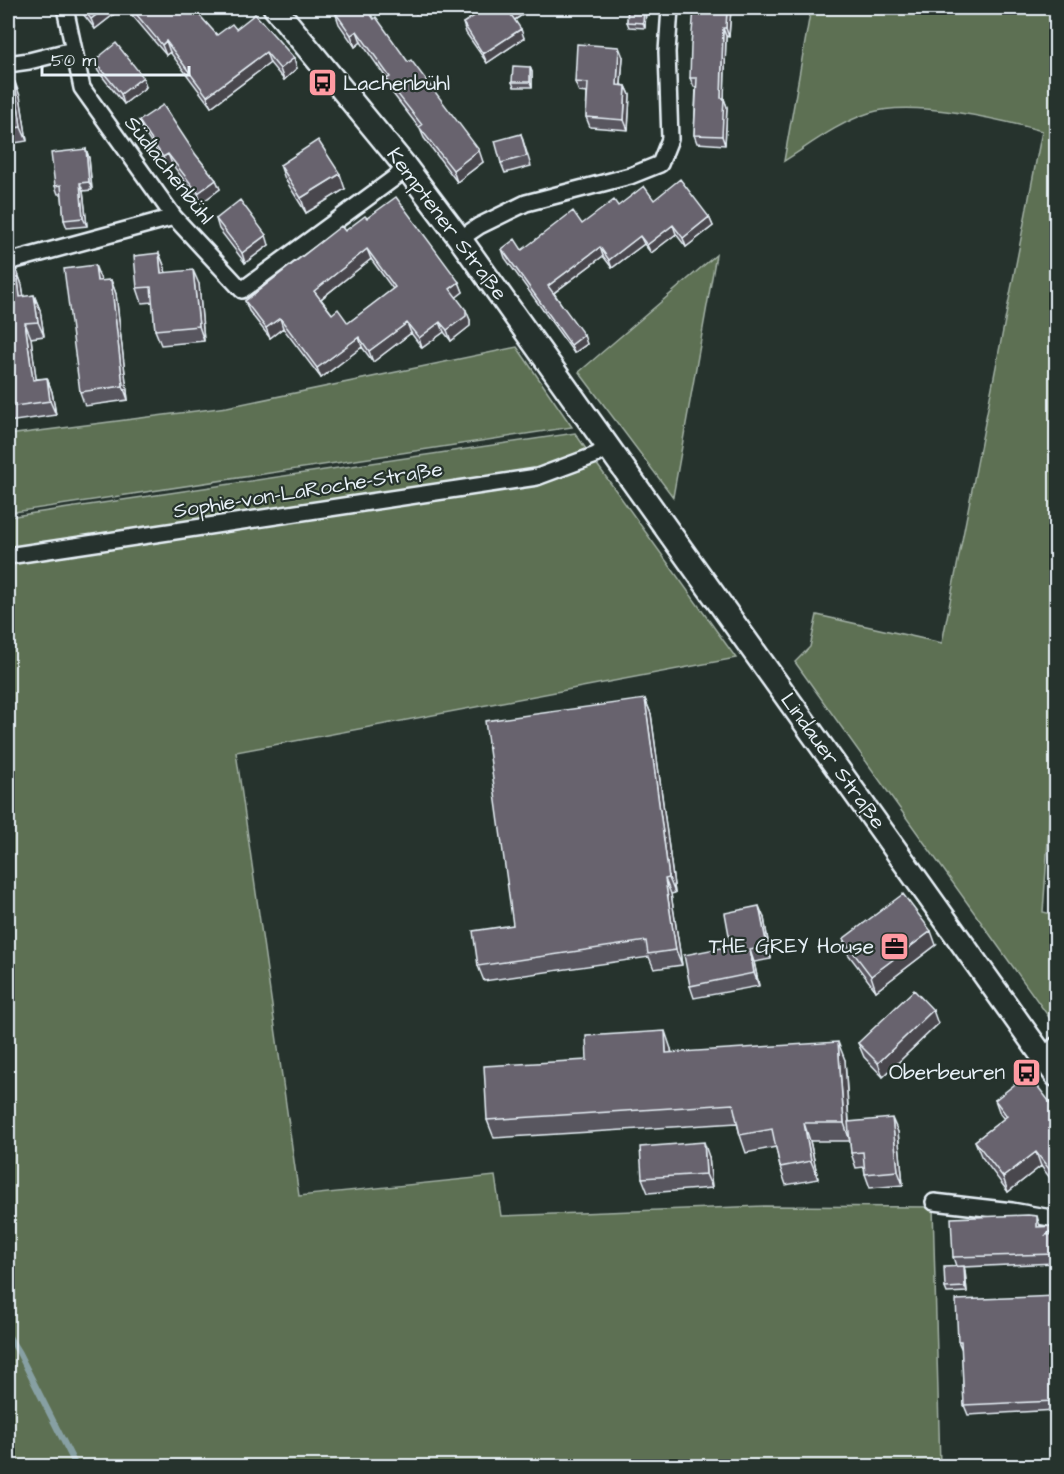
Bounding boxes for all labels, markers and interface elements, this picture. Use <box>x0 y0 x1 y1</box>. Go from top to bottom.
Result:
scale bar <box>42 39 189 77</box>
text: 50 m <box>51 48 96 73</box>
bus stop icon: Lachenbühl <box>306 67 338 99</box>
place label: Lachenbühl <box>343 69 450 98</box>
street label: Südlachenbühl <box>117 110 221 230</box>
street label: Kemptener Straße <box>379 142 514 307</box>
street label: Sophie-von-LaRoche-Straße <box>171 454 445 527</box>
street label: Lindauer Straße <box>774 687 892 835</box>
office icon: THE GREY House <box>879 930 911 962</box>
place label: THE GREY House <box>709 932 874 961</box>
bus stop icon: Oberbeuren <box>1010 1056 1042 1088</box>
place label: Oberbeuren <box>889 1058 1005 1087</box>

